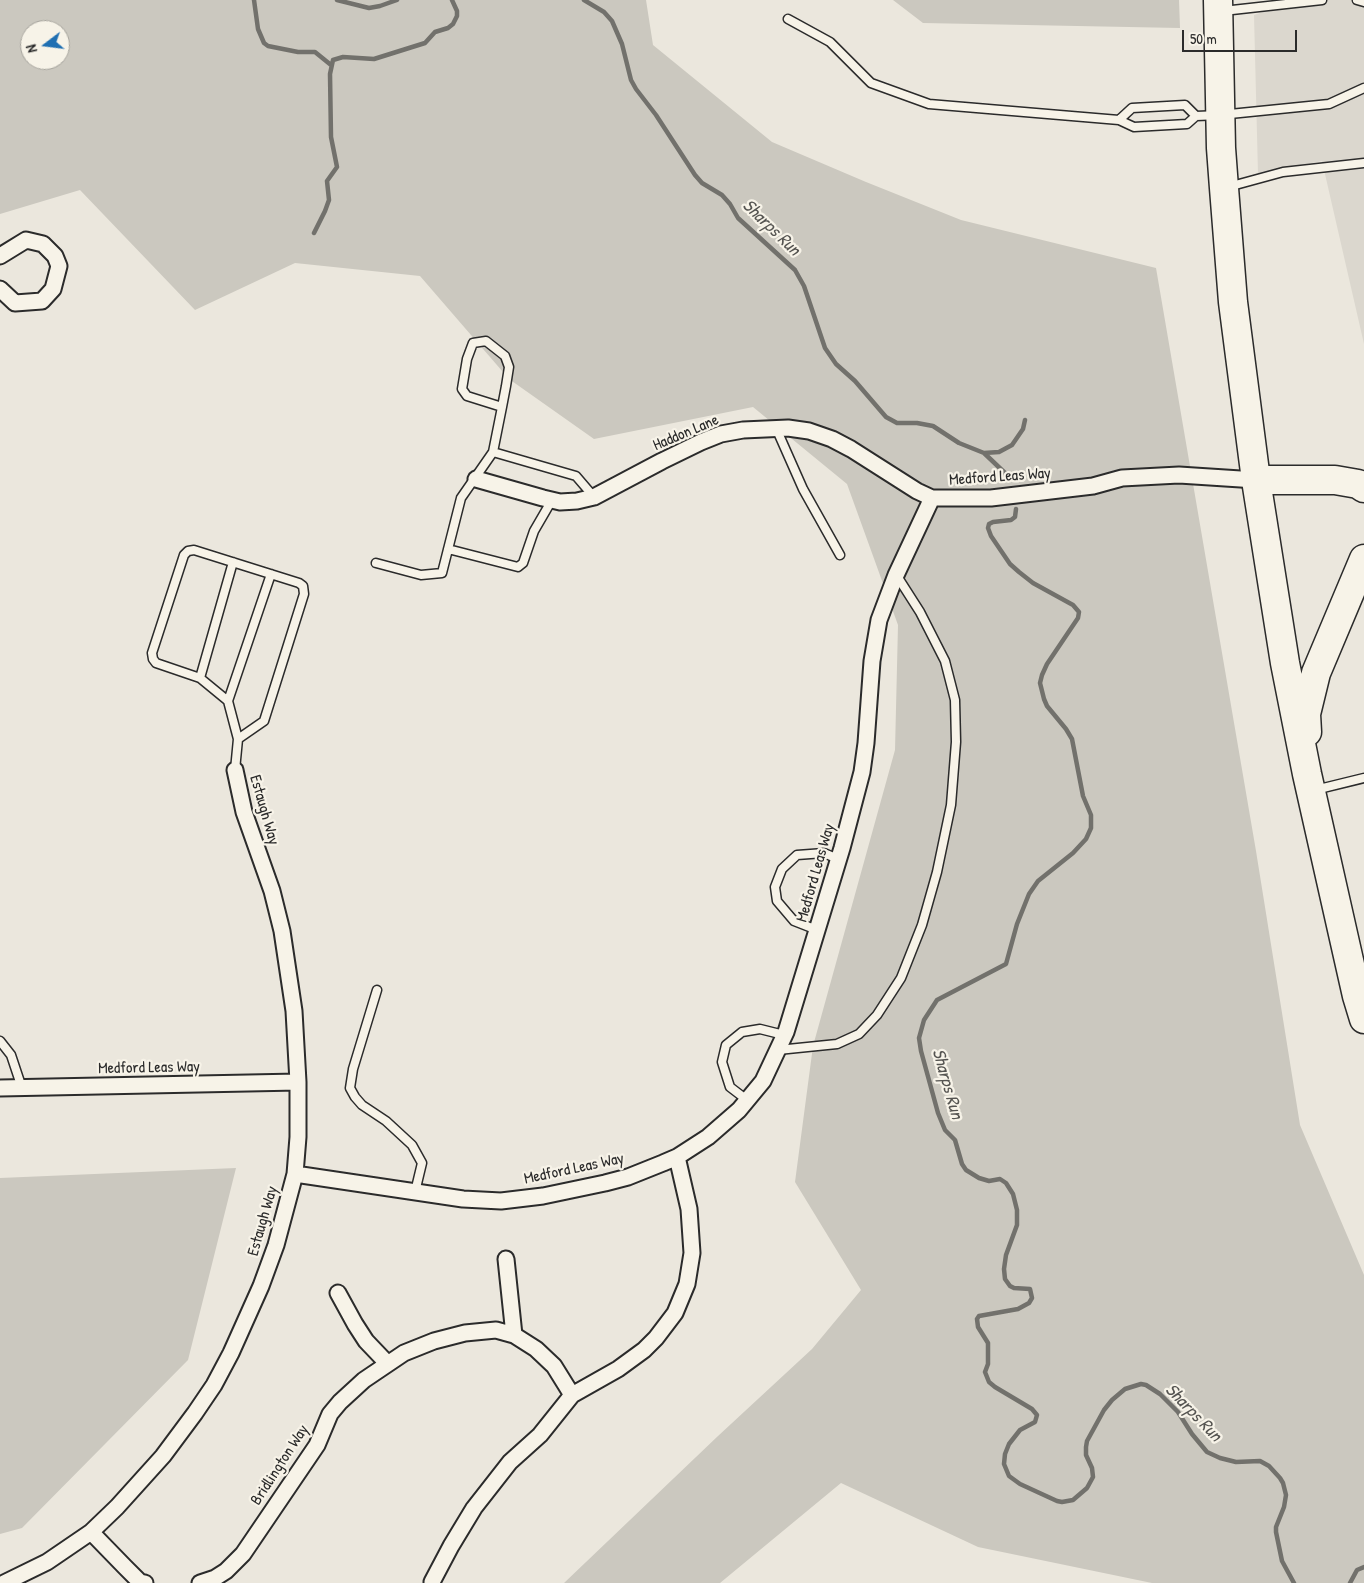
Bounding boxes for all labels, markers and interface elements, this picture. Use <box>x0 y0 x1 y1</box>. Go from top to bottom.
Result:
north arrow <box>20 20 70 70</box>
scale bar <box>1184 20 1299 52</box>
text: 50 m <box>1190 28 1217 49</box>
text: N <box>21 43 41 55</box>
water label: Sharps Run <box>738 195 804 261</box>
street label: Haddon Lane <box>650 411 722 455</box>
street label: Medford Leas Way <box>949 464 1051 490</box>
street label: Estaugh Way <box>245 773 283 847</box>
street label: Medford Leas Way <box>793 821 839 925</box>
water label: Sharps Run <box>927 1046 967 1122</box>
street label: Medford Leas Way <box>98 1058 200 1078</box>
street label: Medford Leas Way <box>522 1149 626 1189</box>
street label: Estaugh Way <box>244 1184 282 1258</box>
water label: Sharps Run <box>1160 1380 1226 1446</box>
street label: Bridlington Way <box>247 1421 313 1509</box>

